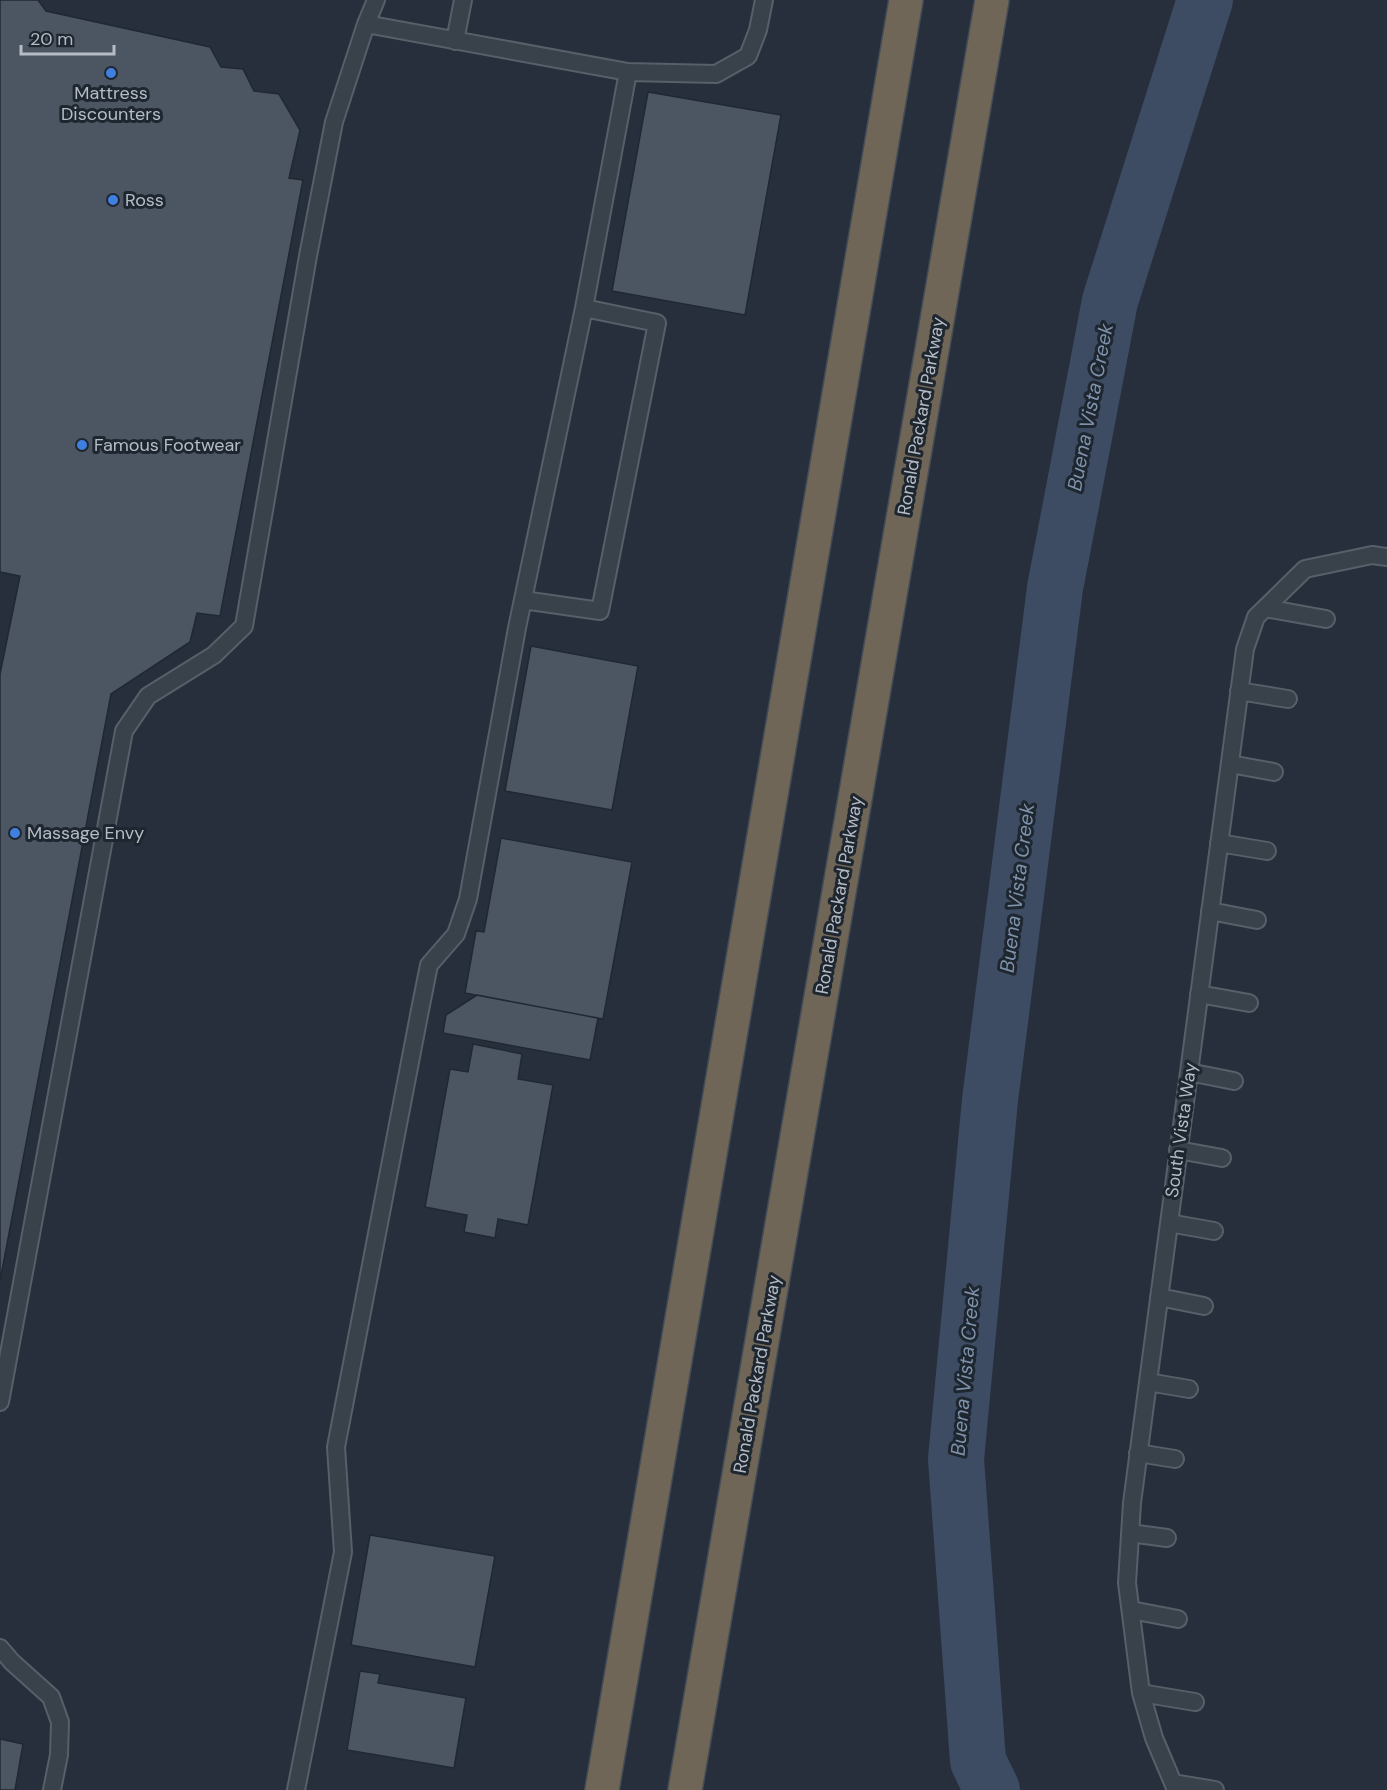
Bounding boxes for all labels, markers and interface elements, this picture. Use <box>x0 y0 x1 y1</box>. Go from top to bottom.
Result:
scale bar <box>21 18 114 56</box>
text: 20 m <box>30 27 73 51</box>
marker: Mattress Discounters <box>104 66 118 80</box>
place label: Mattress Discounters <box>61 81 161 126</box>
place label: Ross <box>125 188 164 212</box>
marker: Ross <box>106 193 120 207</box>
street label: Ronald Packard Parkway <box>892 315 950 517</box>
water label: Buena Vista Creek <box>1061 320 1119 493</box>
place label: Famous Footwear <box>94 433 241 457</box>
marker: Famous Footwear <box>75 438 89 452</box>
street label: Ronald Packard Parkway <box>810 794 868 996</box>
water label: Buena Vista Creek <box>994 801 1040 974</box>
place label: Massage Envy <box>27 821 144 845</box>
marker: Massage Envy <box>8 826 22 840</box>
street label: South Vista Way <box>1160 1061 1202 1199</box>
street label: Ronald Packard Parkway <box>728 1273 786 1475</box>
water label: Buena Vista Creek <box>945 1284 985 1457</box>

